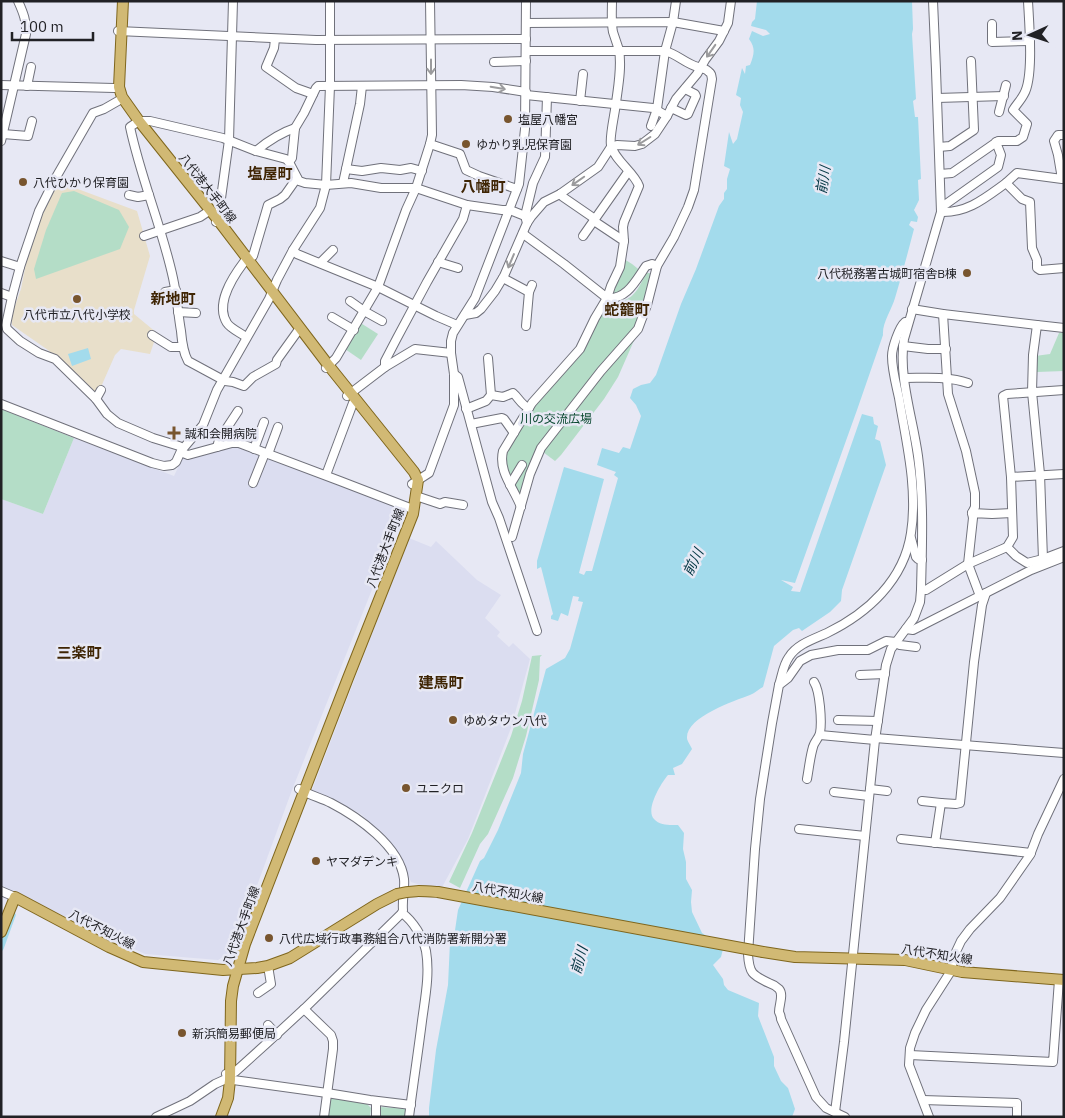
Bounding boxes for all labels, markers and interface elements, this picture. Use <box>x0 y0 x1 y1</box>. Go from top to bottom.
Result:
scale bar <box>12 10 94 42</box>
north arrow <box>1005 10 1055 60</box>
text: 100 m <box>20 17 64 36</box>
text: N <box>1008 30 1026 41</box>
one-way arrow <box>706 44 716 58</box>
one-way arrow <box>426 59 436 75</box>
one-way arrow <box>490 84 506 93</box>
place label: 塩屋八幡宮 <box>518 112 578 127</box>
marker: 塩屋八幡宮 <box>502 113 514 125</box>
place label: ゆかり乳児保育園 <box>476 137 572 152</box>
one-way arrow <box>638 137 652 147</box>
marker: ゆかり乳児保育園 <box>460 138 472 150</box>
street label: 八代港大手町線 <box>176 150 240 226</box>
water label: 前川 <box>812 163 834 195</box>
district label: 塩屋町 <box>247 164 293 183</box>
place label: 八代ひかり保育園 <box>33 175 129 190</box>
marker: 八代ひかり保育園 <box>17 176 29 188</box>
one-way arrow <box>571 176 585 186</box>
district label: 八幡町 <box>460 177 506 196</box>
one-way arrow <box>505 253 515 268</box>
place label: 八代税務署古城町宿舎B棟 <box>817 266 957 281</box>
marker: 八代税務署古城町宿舎B棟 <box>961 267 973 279</box>
district label: 新地町 <box>150 289 196 308</box>
marker: 八代市立八代小学校 <box>71 293 83 305</box>
district label: 蛇籠町 <box>604 300 650 319</box>
place label: 八代市立八代小学校 <box>23 307 131 322</box>
park label: 川の交流広場 <box>520 411 592 426</box>
marker: 誠和会開病院 <box>167 426 181 440</box>
place label: 誠和会開病院 <box>185 426 257 441</box>
street label: 八代港大手町線 <box>363 506 407 590</box>
water label: 前川 <box>679 544 708 579</box>
district label: 三楽町 <box>56 643 102 662</box>
district label: 建馬町 <box>418 673 464 692</box>
place label: ゆめタウン八代 <box>463 713 547 728</box>
marker: ゆめタウン八代 <box>447 714 459 726</box>
place label: ユニクロ <box>416 781 464 796</box>
marker: ユニクロ <box>400 782 412 794</box>
place label: ヤマダデンキ <box>326 854 398 869</box>
marker: ヤマダデンキ <box>310 855 322 867</box>
street label: 八代不知火線 <box>471 878 545 906</box>
street label: 八代港大手町線 <box>220 884 262 968</box>
street label: 八代不知火線 <box>67 906 137 952</box>
place label: 八代広域行政事務組合八代消防署新開分署 <box>279 931 507 946</box>
marker: 八代広域行政事務組合八代消防署新開分署 <box>263 932 275 944</box>
street label: 八代不知火線 <box>900 941 974 967</box>
water label: 前川 <box>566 942 592 976</box>
place label: 新浜簡易郵便局 <box>192 1026 276 1041</box>
marker: 新浜簡易郵便局 <box>176 1027 188 1039</box>

